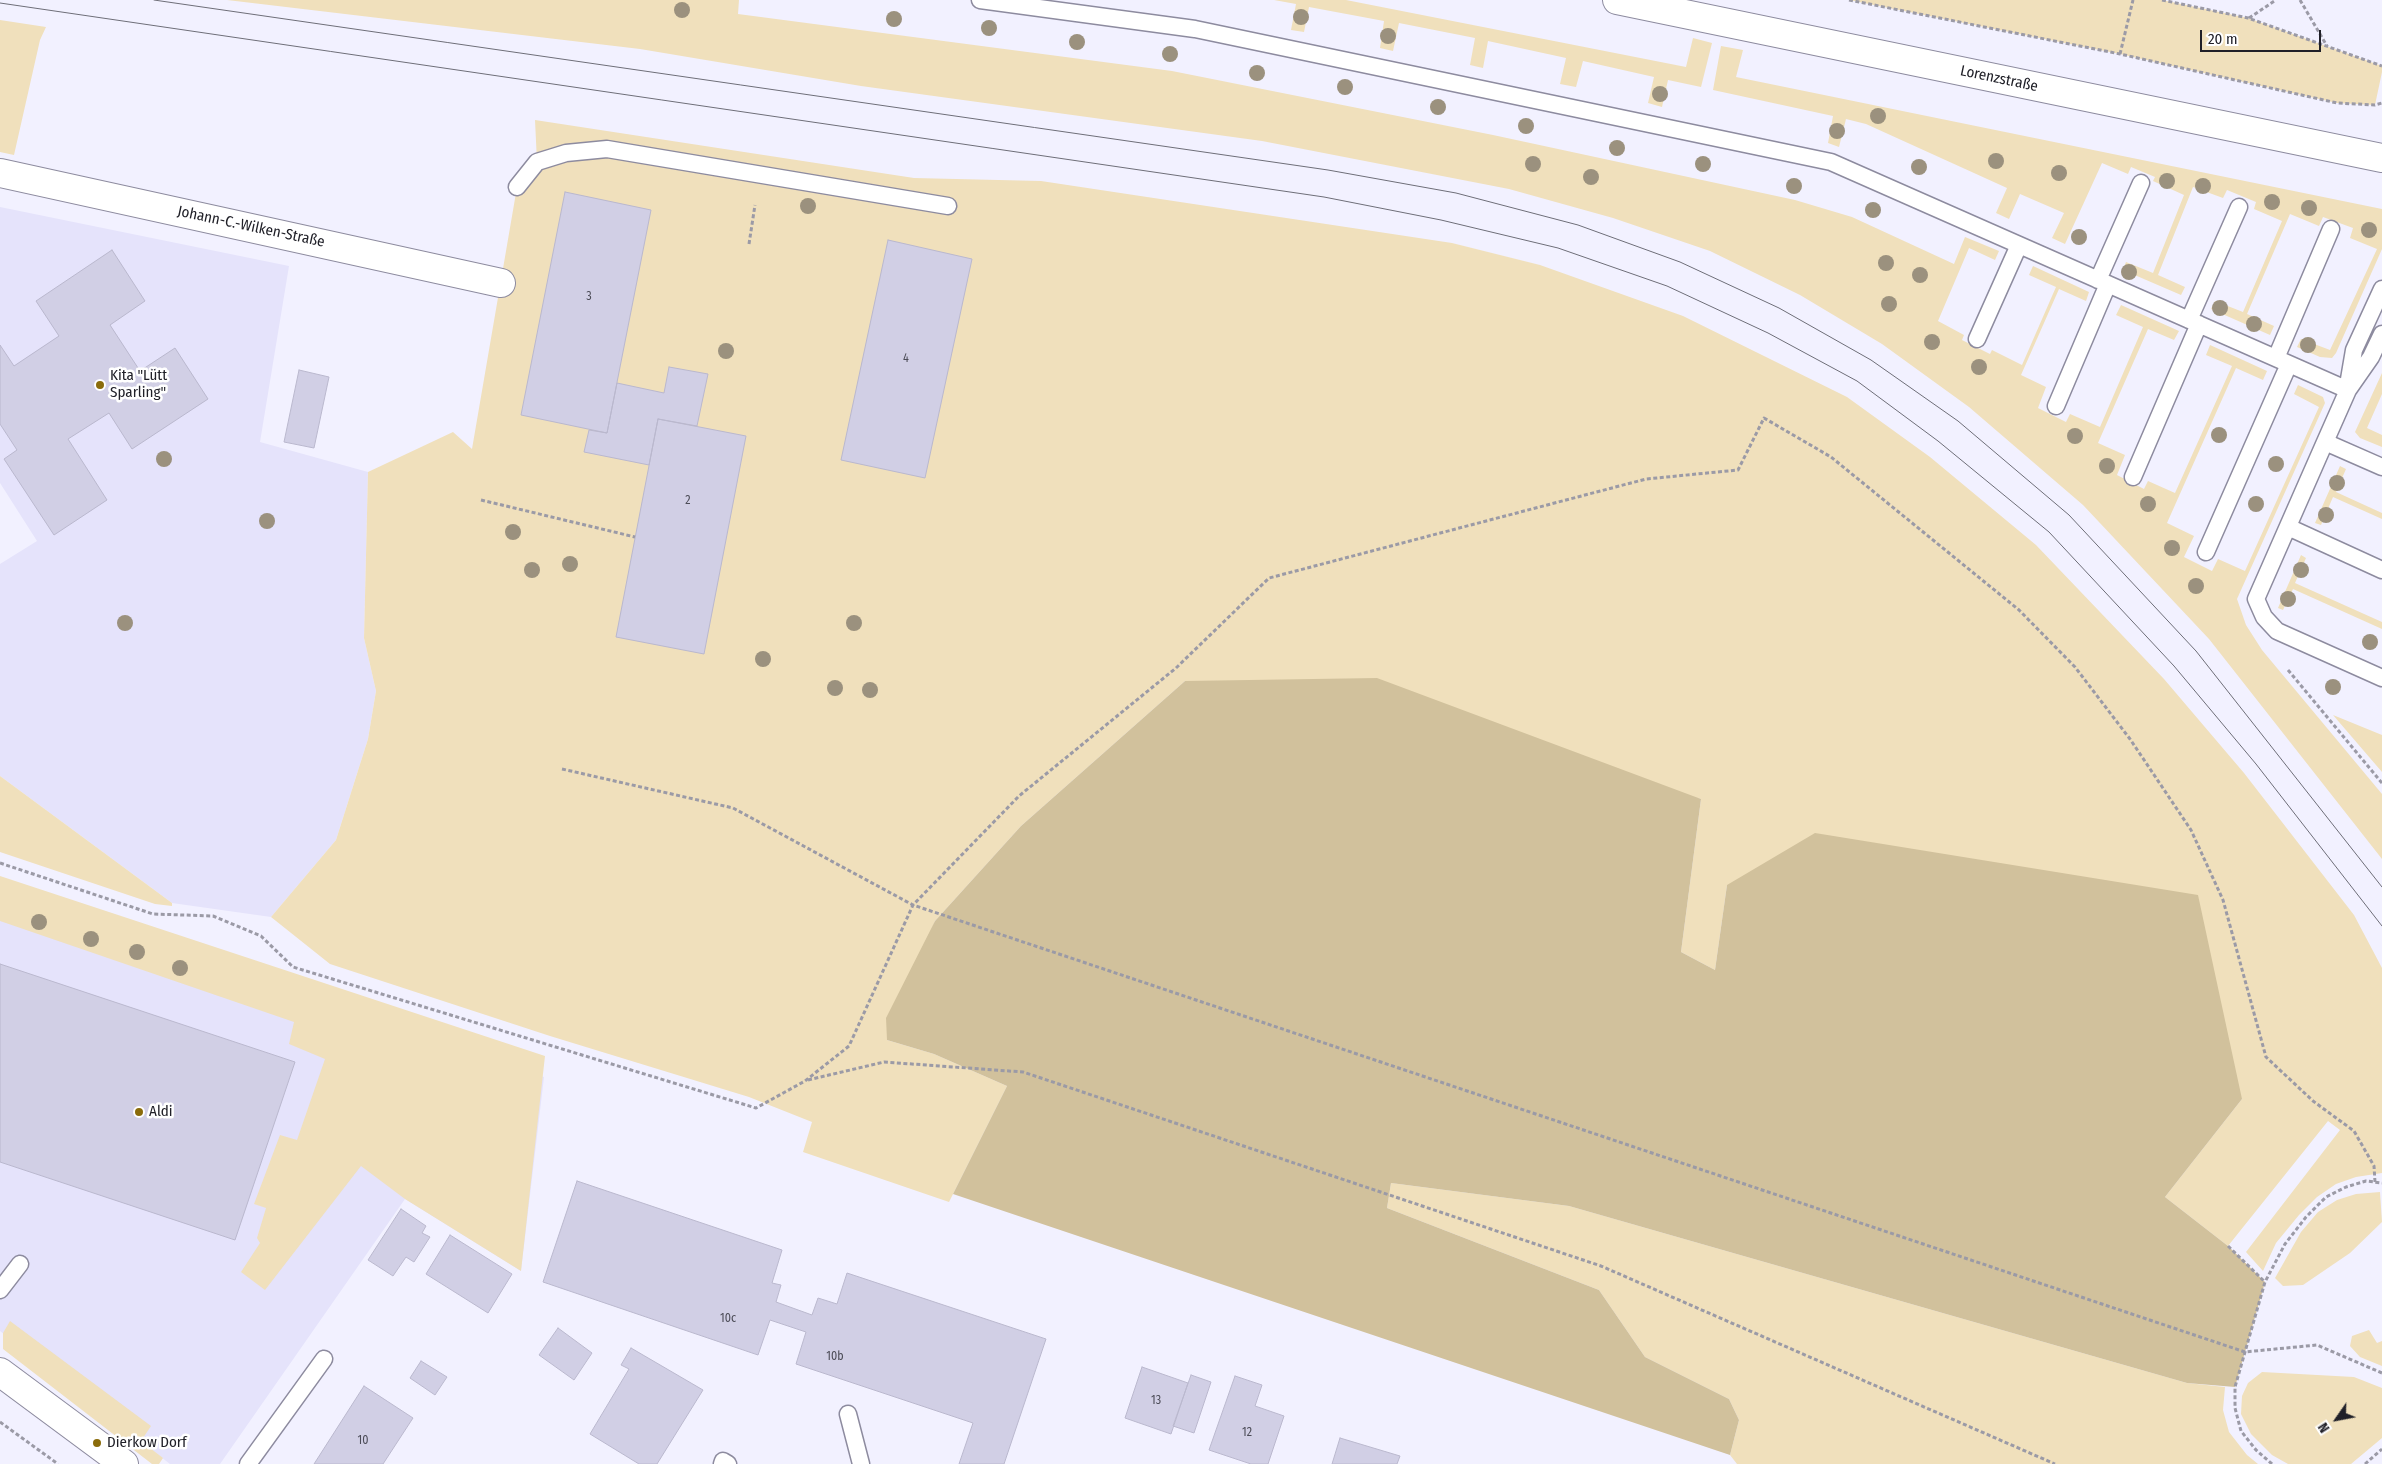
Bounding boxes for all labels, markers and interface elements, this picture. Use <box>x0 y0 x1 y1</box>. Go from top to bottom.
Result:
scale bar <box>2202 20 2323 52</box>
text: 20 m <box>2208 30 2238 48</box>
street label: Lorenzstraße <box>1958 62 2040 96</box>
street label: Johann-C.-Wilken-Straße <box>176 203 326 251</box>
house number: 3 <box>586 290 592 304</box>
house number: 4 <box>903 352 909 366</box>
place label: Kita "Lütt Sparling" <box>110 367 167 402</box>
marker: Kita "Lütt Sparling" <box>94 379 106 391</box>
house number: 2 <box>685 494 691 508</box>
place label: Aldi <box>149 1103 173 1121</box>
marker: Aldi <box>133 1106 145 1118</box>
house number: 10c <box>720 1312 736 1326</box>
house number: 10b <box>826 1350 844 1364</box>
house number: 13 <box>1151 1394 1161 1408</box>
north arrow <box>2312 1394 2362 1444</box>
text: N <box>2315 1419 2333 1436</box>
house number: 12 <box>1242 1426 1252 1440</box>
place label: Dierkow Dorf <box>107 1434 187 1452</box>
house number: 10 <box>358 1434 368 1448</box>
marker: Dierkow Dorf <box>91 1437 103 1449</box>

